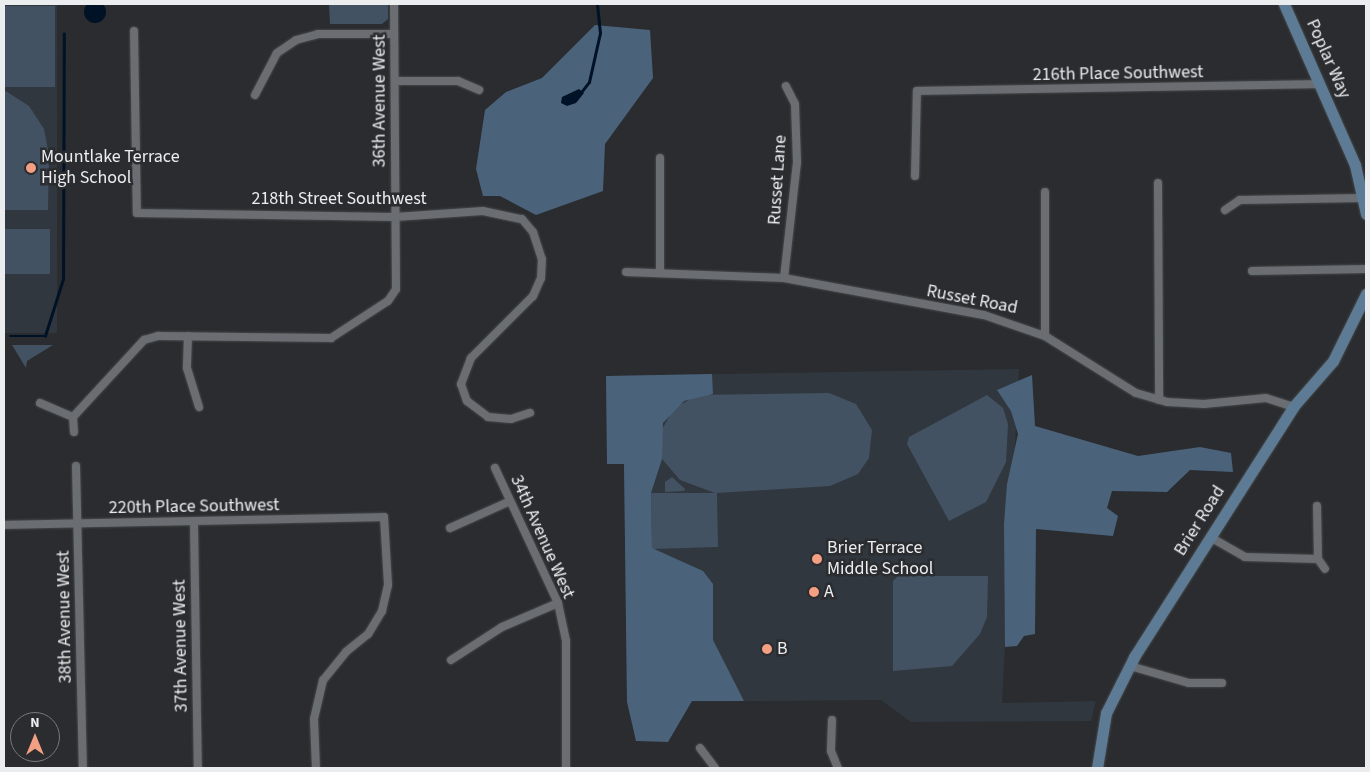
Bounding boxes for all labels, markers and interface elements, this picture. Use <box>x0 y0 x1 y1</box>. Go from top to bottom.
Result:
street label: Poplar Way <box>1301 16 1355 102</box>
street label: 36th Avenue West <box>369 35 391 167</box>
street label: 216th Place Southwest <box>1033 62 1203 86</box>
street label: Russet Lane <box>764 134 792 226</box>
place label: Mountlake Terrace High School <box>41 147 180 190</box>
marker: Mountlake Terrace High School <box>25 162 37 174</box>
street label: 218th Street Southwest <box>251 188 427 210</box>
street label: Russet Road <box>925 281 1019 319</box>
street label: 34th Avenue West <box>505 472 579 602</box>
street label: Brier Road <box>1170 482 1230 560</box>
street label: 220th Place Southwest <box>109 495 279 519</box>
place label: Brier Terrace Middle School <box>827 538 933 580</box>
street label: 38th Avenue West <box>53 550 77 684</box>
marker: Brier Terrace Middle School <box>811 553 823 565</box>
street label: 37th Avenue West <box>169 579 193 713</box>
place label: A <box>824 581 834 603</box>
marker: A <box>808 586 820 598</box>
place label: B <box>777 638 788 660</box>
marker: B <box>761 643 773 655</box>
north arrow <box>10 712 60 762</box>
text: N <box>30 713 40 733</box>

